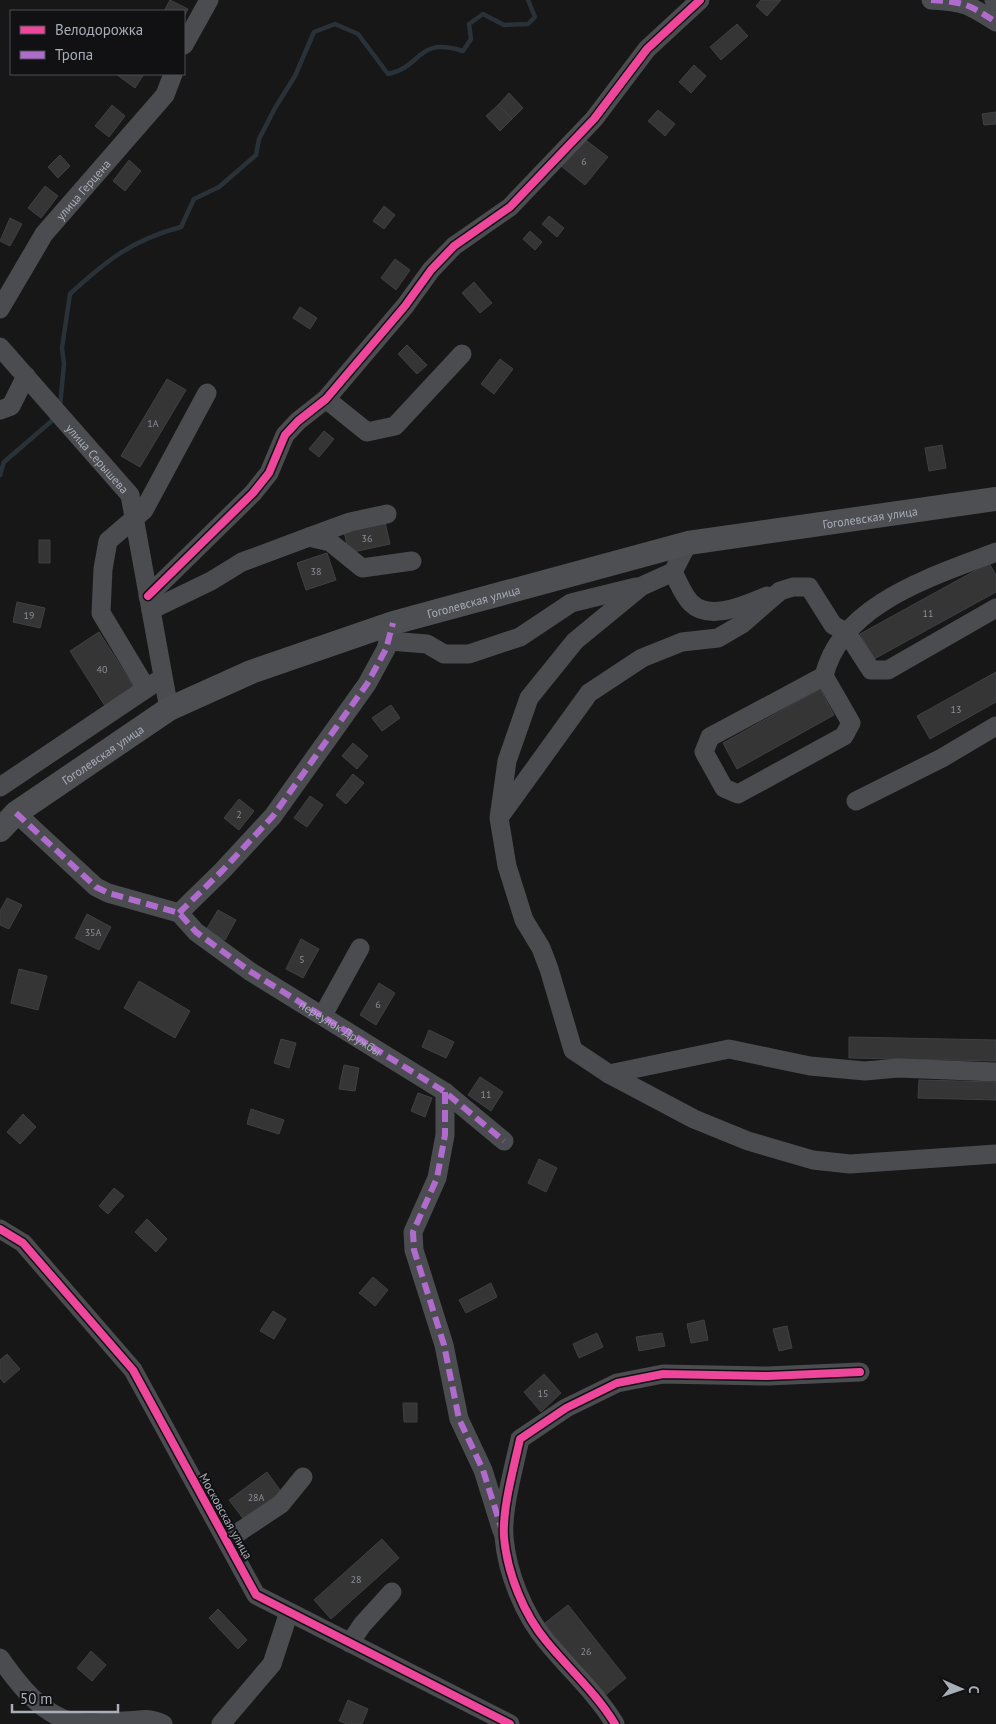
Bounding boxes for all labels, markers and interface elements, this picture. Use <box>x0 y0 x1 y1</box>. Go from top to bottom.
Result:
legend <box>10 10 185 75</box>
text: Велодорожка <box>55 20 143 39</box>
text: Тропа <box>55 45 93 64</box>
house number: 6 <box>581 155 587 168</box>
street label: улица Герцена <box>52 156 113 223</box>
house number: 1А <box>147 417 159 430</box>
street label: улица Серышева <box>63 420 132 496</box>
street label: Гоголевская улица <box>821 503 919 531</box>
house number: 36 <box>362 532 372 545</box>
house number: 38 <box>311 565 321 578</box>
street label: Гоголевская улица <box>425 581 522 621</box>
house number: 11 <box>923 607 933 620</box>
house number: 19 <box>24 609 34 622</box>
house number: 40 <box>97 663 108 676</box>
house number: 13 <box>951 703 961 716</box>
street label: Гоголевская улица <box>59 721 146 787</box>
house number: 2 <box>236 808 242 821</box>
house number: 35А <box>85 926 102 939</box>
house number: 5 <box>299 953 305 966</box>
street label: переулок Дружбы <box>297 996 384 1058</box>
house number: 6 <box>375 998 381 1011</box>
house number: 11 <box>481 1088 491 1101</box>
house number: 15 <box>538 1387 548 1400</box>
street label: Московская улица <box>196 1470 256 1562</box>
house number: 28А <box>248 1491 265 1504</box>
house number: 28 <box>351 1573 361 1586</box>
house number: 26 <box>581 1645 591 1658</box>
north arrow <box>936 1664 986 1714</box>
scale bar <box>12 1682 119 1714</box>
text: С <box>965 1685 983 1694</box>
text: 50 m <box>20 1689 53 1708</box>

